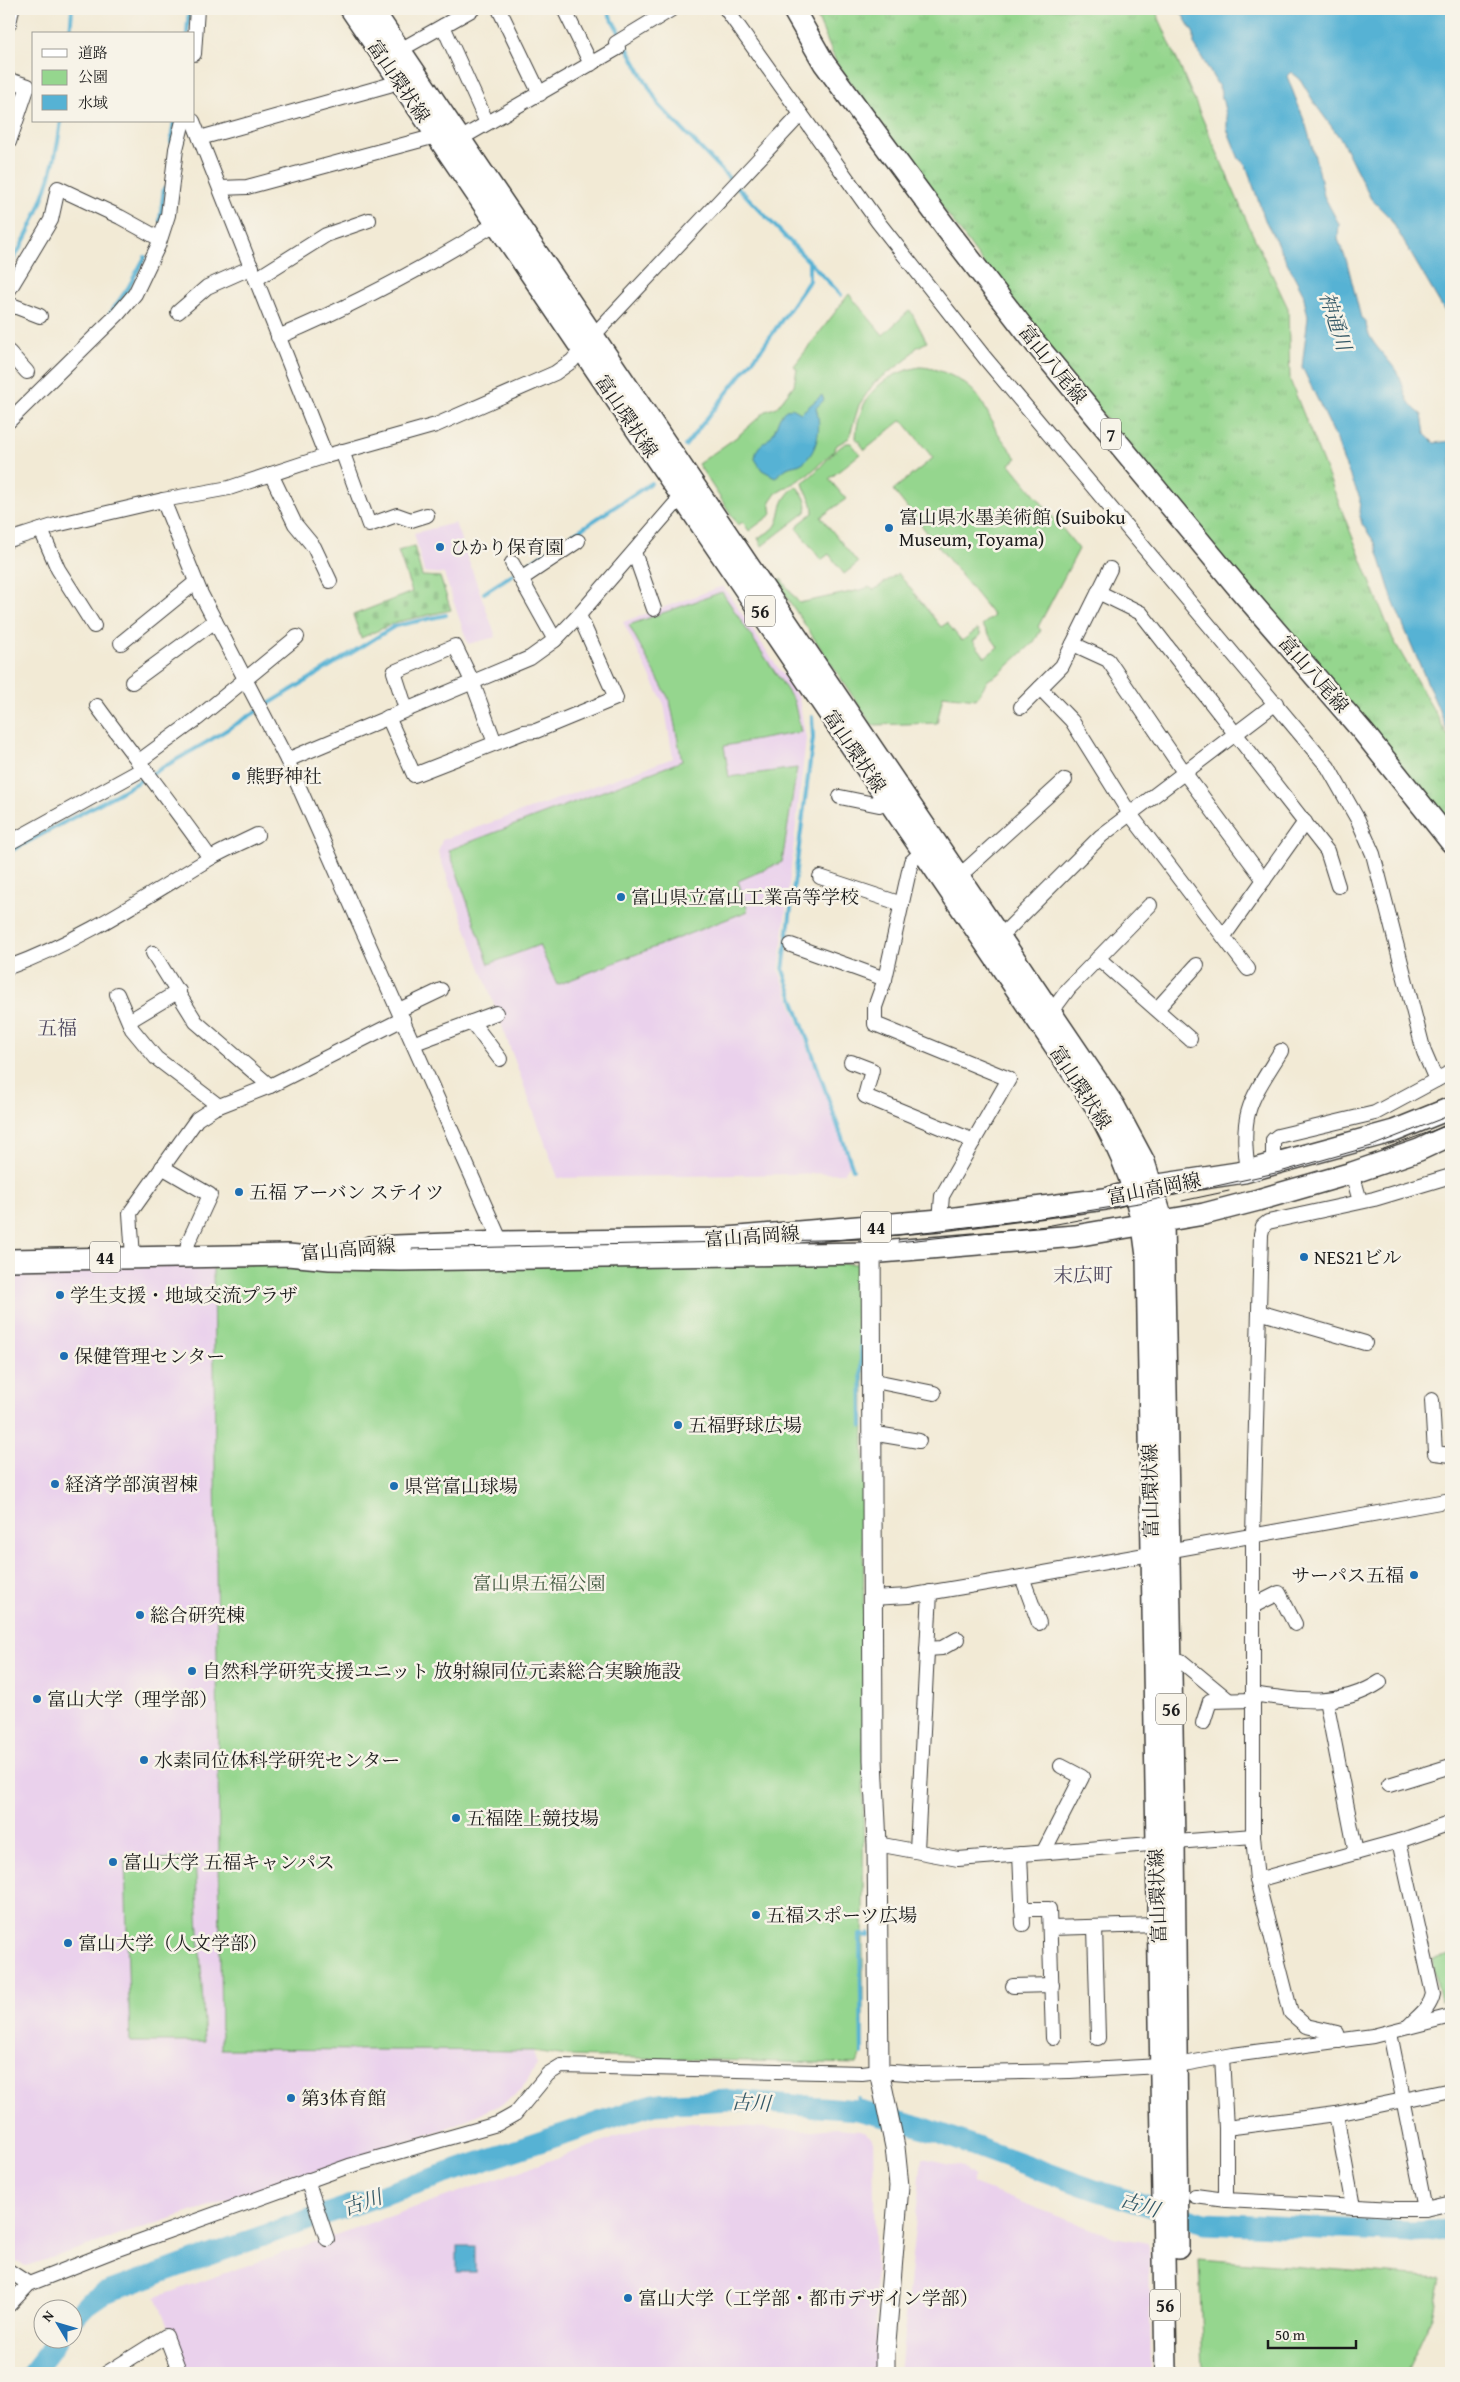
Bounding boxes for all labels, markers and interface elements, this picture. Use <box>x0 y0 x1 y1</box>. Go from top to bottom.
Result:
legend <box>32 32 195 122</box>
street label: 富山環状線 <box>361 34 437 128</box>
text: 道路 <box>78 42 108 63</box>
text: 公園 <box>78 66 108 87</box>
text: 水域 <box>78 92 108 113</box>
water label: 神通川 <box>1313 288 1360 356</box>
street label: 富山八尾線 <box>1012 318 1094 410</box>
street label: 富山環状線 <box>589 369 665 463</box>
road number: 7 <box>1101 418 1121 449</box>
place label: 富山県水墨美術館 (Suiboku Museum, Toyama) <box>899 503 1126 553</box>
marker: 富山県水墨美術館 (Suiboku Museum, Toyama) <box>883 522 895 534</box>
place label: ひかり保育園 <box>450 533 564 561</box>
marker: ひかり保育園 <box>434 541 446 553</box>
road number: 56 <box>745 596 775 626</box>
street label: 富山八尾線 <box>1272 629 1356 719</box>
street label: 富山環状線 <box>817 704 893 798</box>
place label: 熊野神社 <box>246 762 322 790</box>
marker: 熊野神社 <box>230 770 242 782</box>
place label: 富山県立富山工業高等学校 <box>631 883 859 911</box>
marker: 富山県立富山工業高等学校 <box>615 891 627 903</box>
district label: 五福 <box>37 1013 77 1042</box>
street label: 富山環状線 <box>1043 1040 1119 1134</box>
street label: 富山高岡線 <box>1105 1165 1203 1211</box>
place label: 五福 アーバン ステイツ <box>249 1178 444 1206</box>
marker: 五福 アーバン ステイツ <box>233 1186 245 1198</box>
road number: 44 <box>861 1212 891 1242</box>
street label: 富山高岡線 <box>704 1219 800 1253</box>
street label: 富山高岡線 <box>299 1231 397 1267</box>
road number: 44 <box>90 1242 120 1272</box>
place label: NES21ビル <box>1314 1243 1402 1271</box>
marker: NES21ビル <box>1298 1251 1310 1263</box>
district label: 末広町 <box>1053 1260 1113 1289</box>
place label: 学生支援・地域交流プラザ <box>70 1281 298 1309</box>
marker: 学生支援・地域交流プラザ <box>54 1289 66 1301</box>
place label: 保健管理センター <box>74 1342 225 1370</box>
marker: 保健管理センター <box>58 1350 70 1362</box>
place label: 五福野球広場 <box>688 1411 802 1439</box>
marker: 五福野球広場 <box>672 1419 684 1431</box>
street label: 富山環状線 <box>1135 1443 1165 1539</box>
place label: 経済学部演習棟 <box>65 1470 198 1498</box>
place label: 県営富山球場 <box>404 1472 518 1500</box>
marker: 経済学部演習棟 <box>49 1478 61 1490</box>
marker: 県営富山球場 <box>388 1480 400 1492</box>
place label: サーパス五福 <box>1291 1561 1404 1589</box>
park label: 富山県五福公園 <box>472 1569 606 1597</box>
marker: サーパス五福 <box>1408 1569 1420 1581</box>
place label: 総合研究棟 <box>150 1601 245 1629</box>
marker: 総合研究棟 <box>134 1609 146 1621</box>
place label: 自然科学研究支援ユニット 放射線同位元素総合実験施設 <box>202 1657 680 1685</box>
marker: 自然科学研究支援ユニット 放射線同位元素総合実験施設 <box>186 1665 198 1677</box>
place label: 富山大学（理学部） <box>47 1685 218 1713</box>
marker: 富山大学（理学部） <box>31 1693 43 1705</box>
road number: 56 <box>1156 1694 1186 1725</box>
place label: 水素同位体科学研究センター <box>154 1746 400 1774</box>
marker: 水素同位体科学研究センター <box>138 1754 150 1766</box>
place label: 五福陸上競技場 <box>466 1804 599 1832</box>
marker: 五福陸上競技場 <box>450 1812 462 1824</box>
place label: 富山大学 五福キャンパス <box>123 1848 335 1876</box>
street label: 富山環状線 <box>1141 1848 1173 1944</box>
marker: 富山大学 五福キャンパス <box>107 1856 119 1868</box>
place label: 五福スポーツ広場 <box>766 1901 917 1929</box>
marker: 五福スポーツ広場 <box>750 1909 762 1921</box>
place label: 富山大学（人文学部） <box>78 1929 268 1957</box>
marker: 富山大学（人文学部） <box>62 1937 74 1949</box>
place label: 第3体育館 <box>301 2084 386 2112</box>
water label: 古川 <box>730 2086 774 2118</box>
marker: 第3体育館 <box>285 2092 297 2104</box>
water label: 古川 <box>338 2181 388 2222</box>
water label: 古川 <box>1117 2184 1165 2224</box>
place label: 富山大学（工学部・都市デザイン学部） <box>638 2284 979 2312</box>
road number: 56 <box>1150 2290 1180 2320</box>
marker: 富山大学（工学部・都市デザイン学部） <box>622 2292 634 2304</box>
north arrow <box>32 2300 82 2350</box>
text: N <box>37 2306 59 2326</box>
scale bar <box>1268 2317 1355 2349</box>
text: 50 m <box>1275 2324 1306 2345</box>

